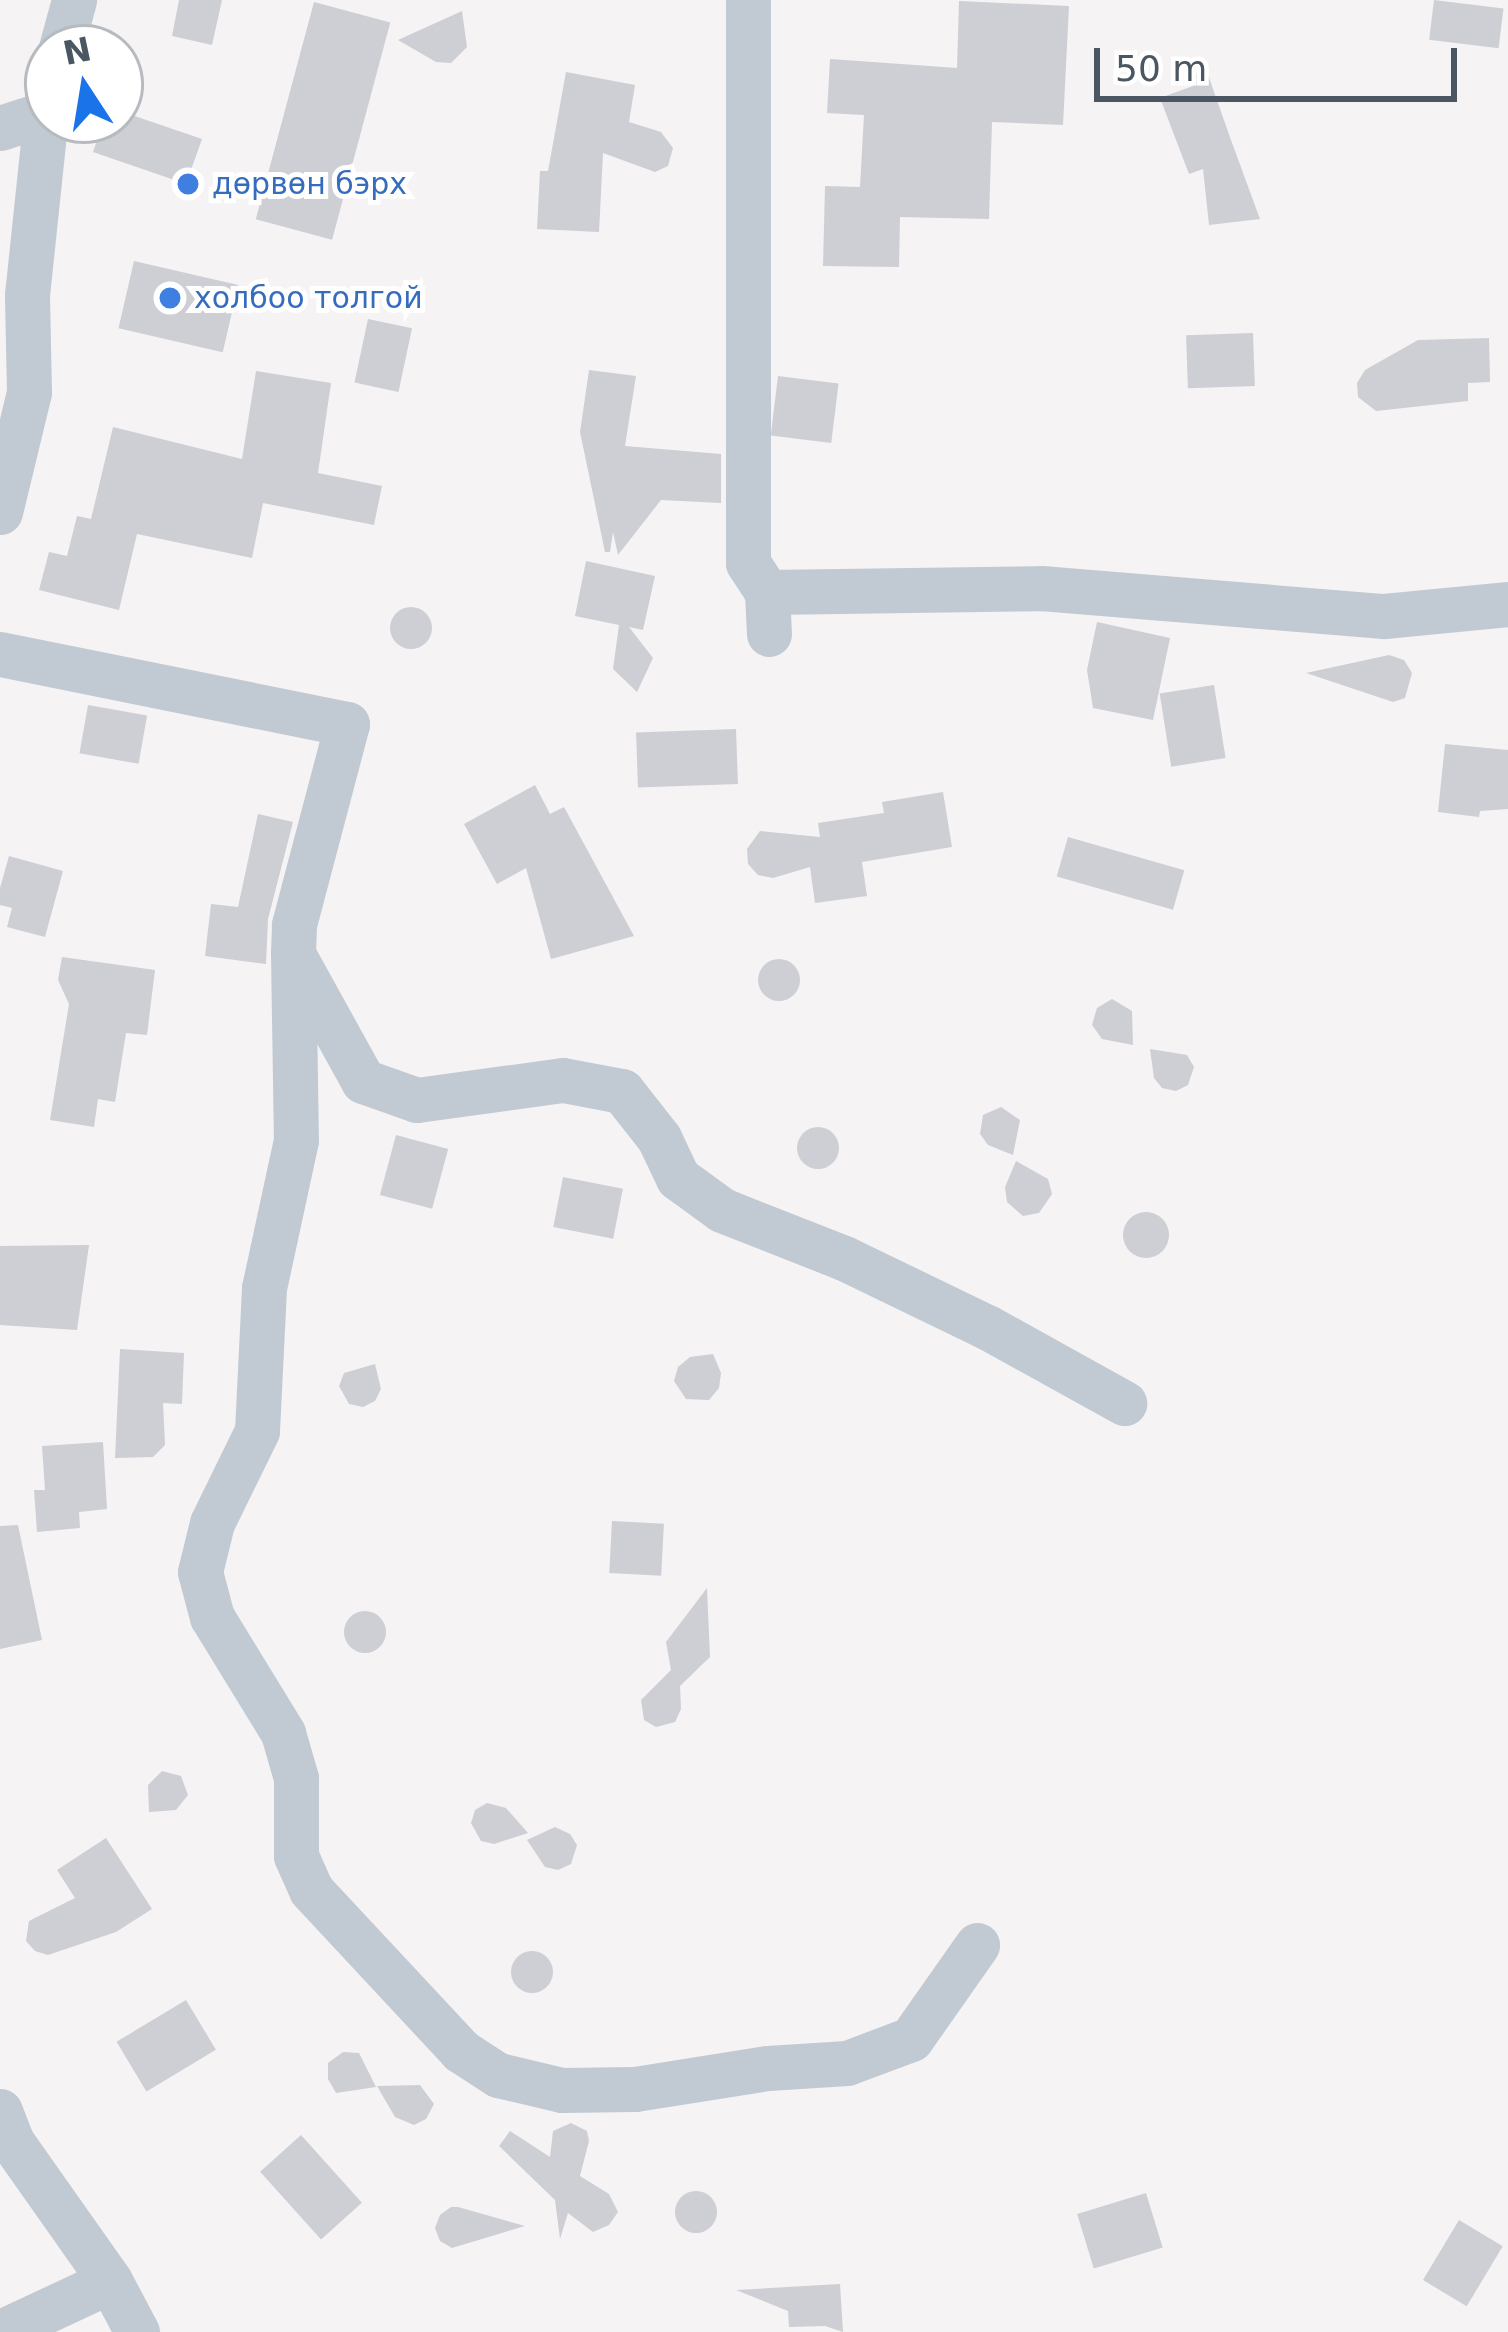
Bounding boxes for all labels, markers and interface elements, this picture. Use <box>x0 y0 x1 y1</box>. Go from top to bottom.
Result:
north arrow <box>24 24 144 144</box>
scale bar <box>1100 24 1463 98</box>
text: N <box>59 29 95 73</box>
text: 50 m <box>1115 48 1207 89</box>
place label: дөрвөн бэрх <box>212 166 407 202</box>
marker: дөрвөн бэрх <box>175 171 201 197</box>
place label: холбоо толгой <box>194 280 423 316</box>
marker: холбоо толгой <box>157 285 183 311</box>

